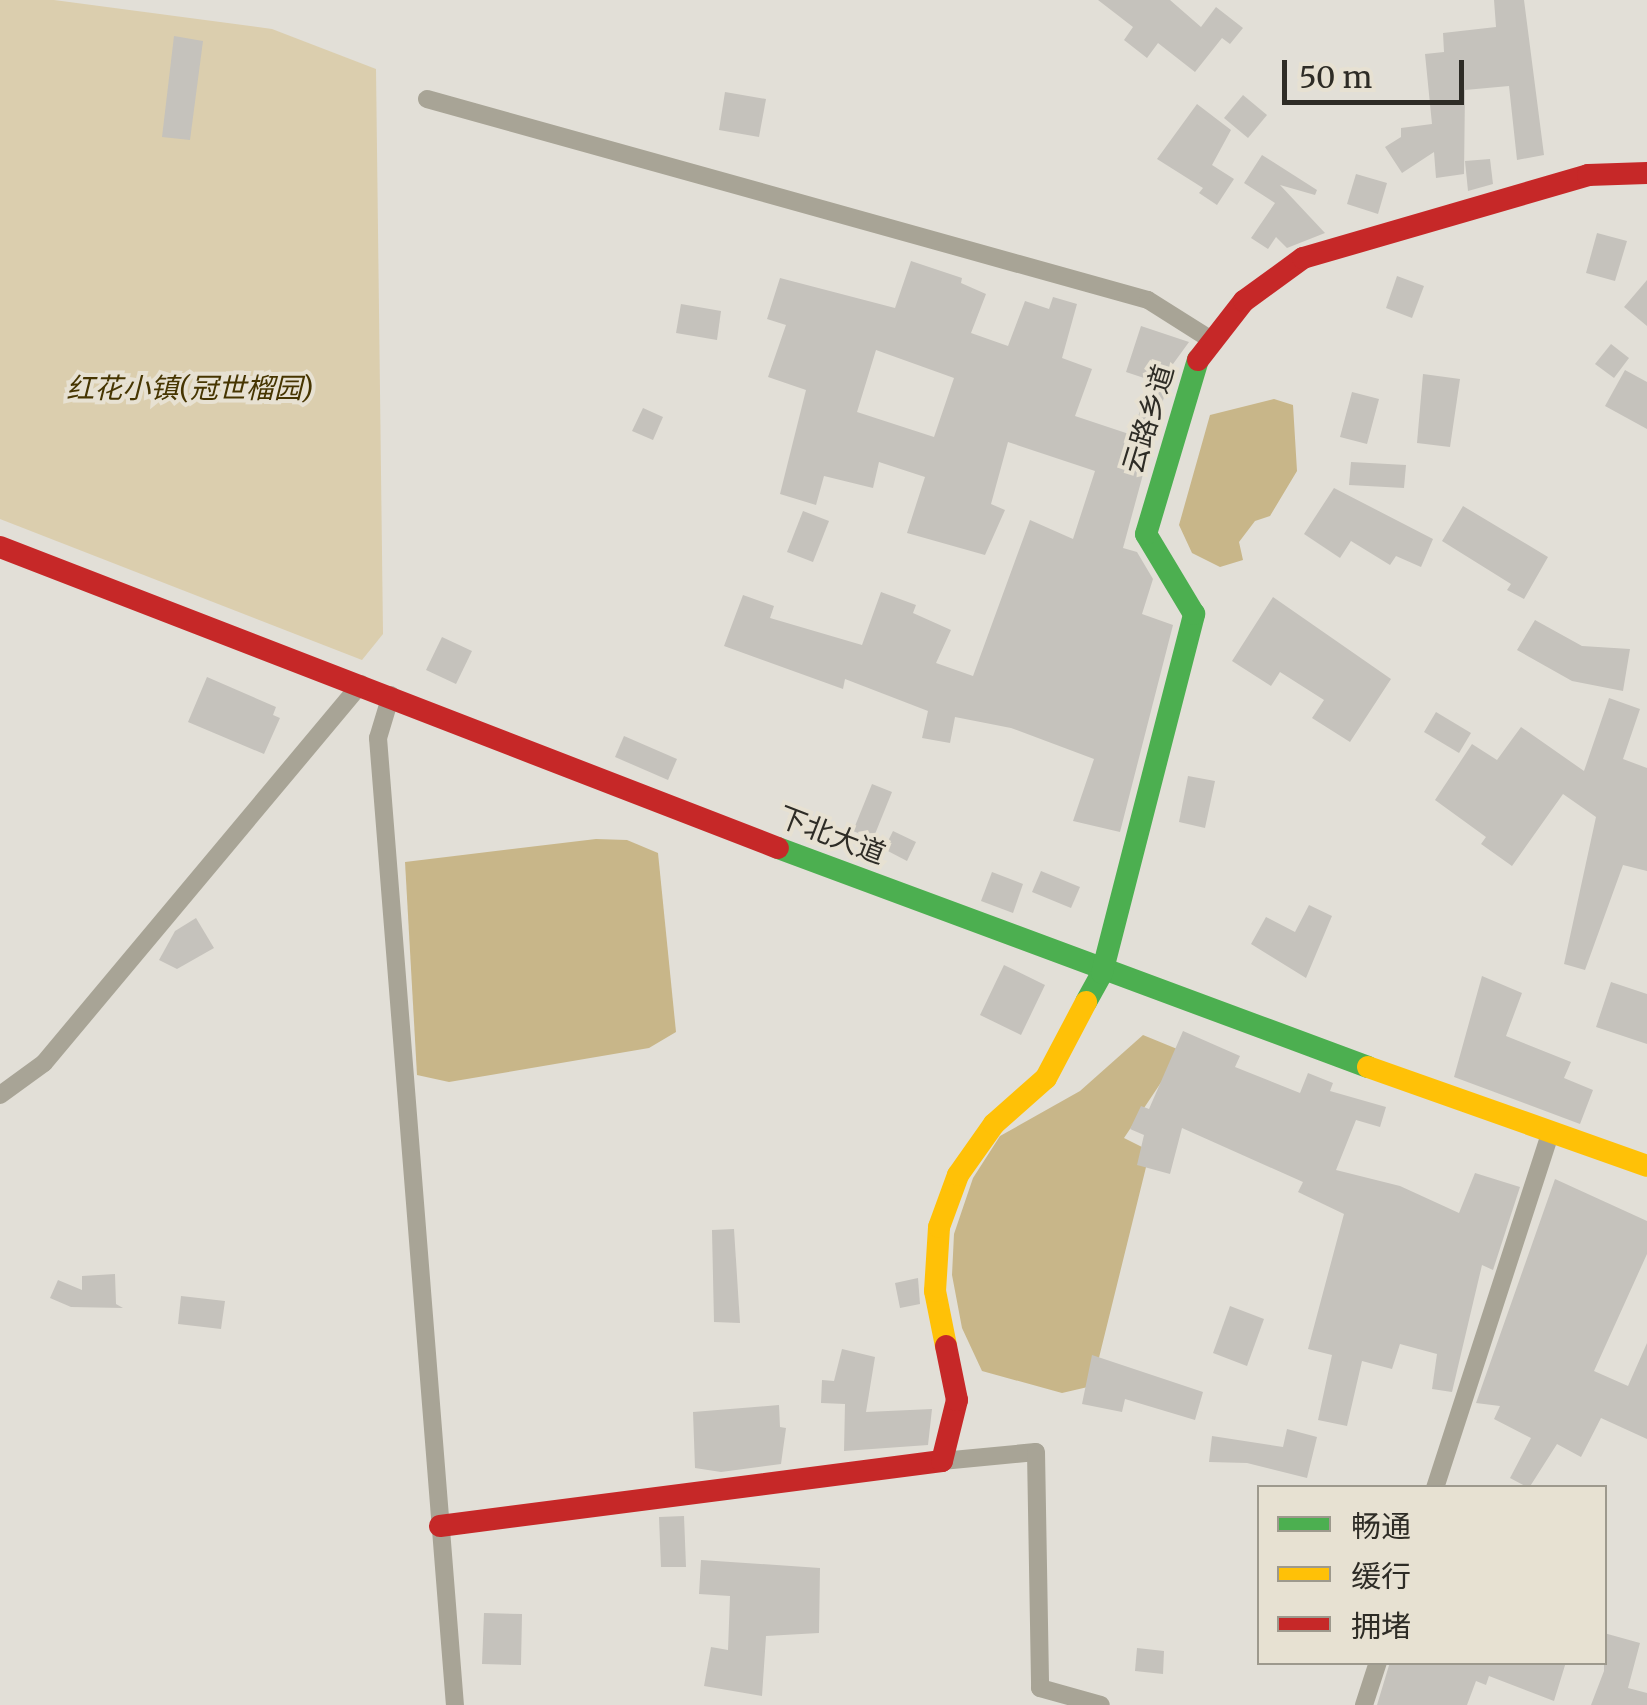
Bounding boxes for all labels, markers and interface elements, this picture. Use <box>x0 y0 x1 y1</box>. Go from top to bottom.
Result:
scale bar <box>1287 40 1470 102</box>
text: 50 m <box>1299 58 1372 96</box>
street label: 云路乡道 <box>1116 361 1180 477</box>
park label: 红花小镇(冠世榴园) <box>66 371 314 405</box>
street label: 下北大道 <box>774 799 890 871</box>
legend <box>1257 1485 1607 1665</box>
text: 畅通 <box>1351 1507 1411 1545</box>
text: 缓行 <box>1351 1557 1411 1595</box>
text: 拥堵 <box>1351 1607 1411 1645</box>

